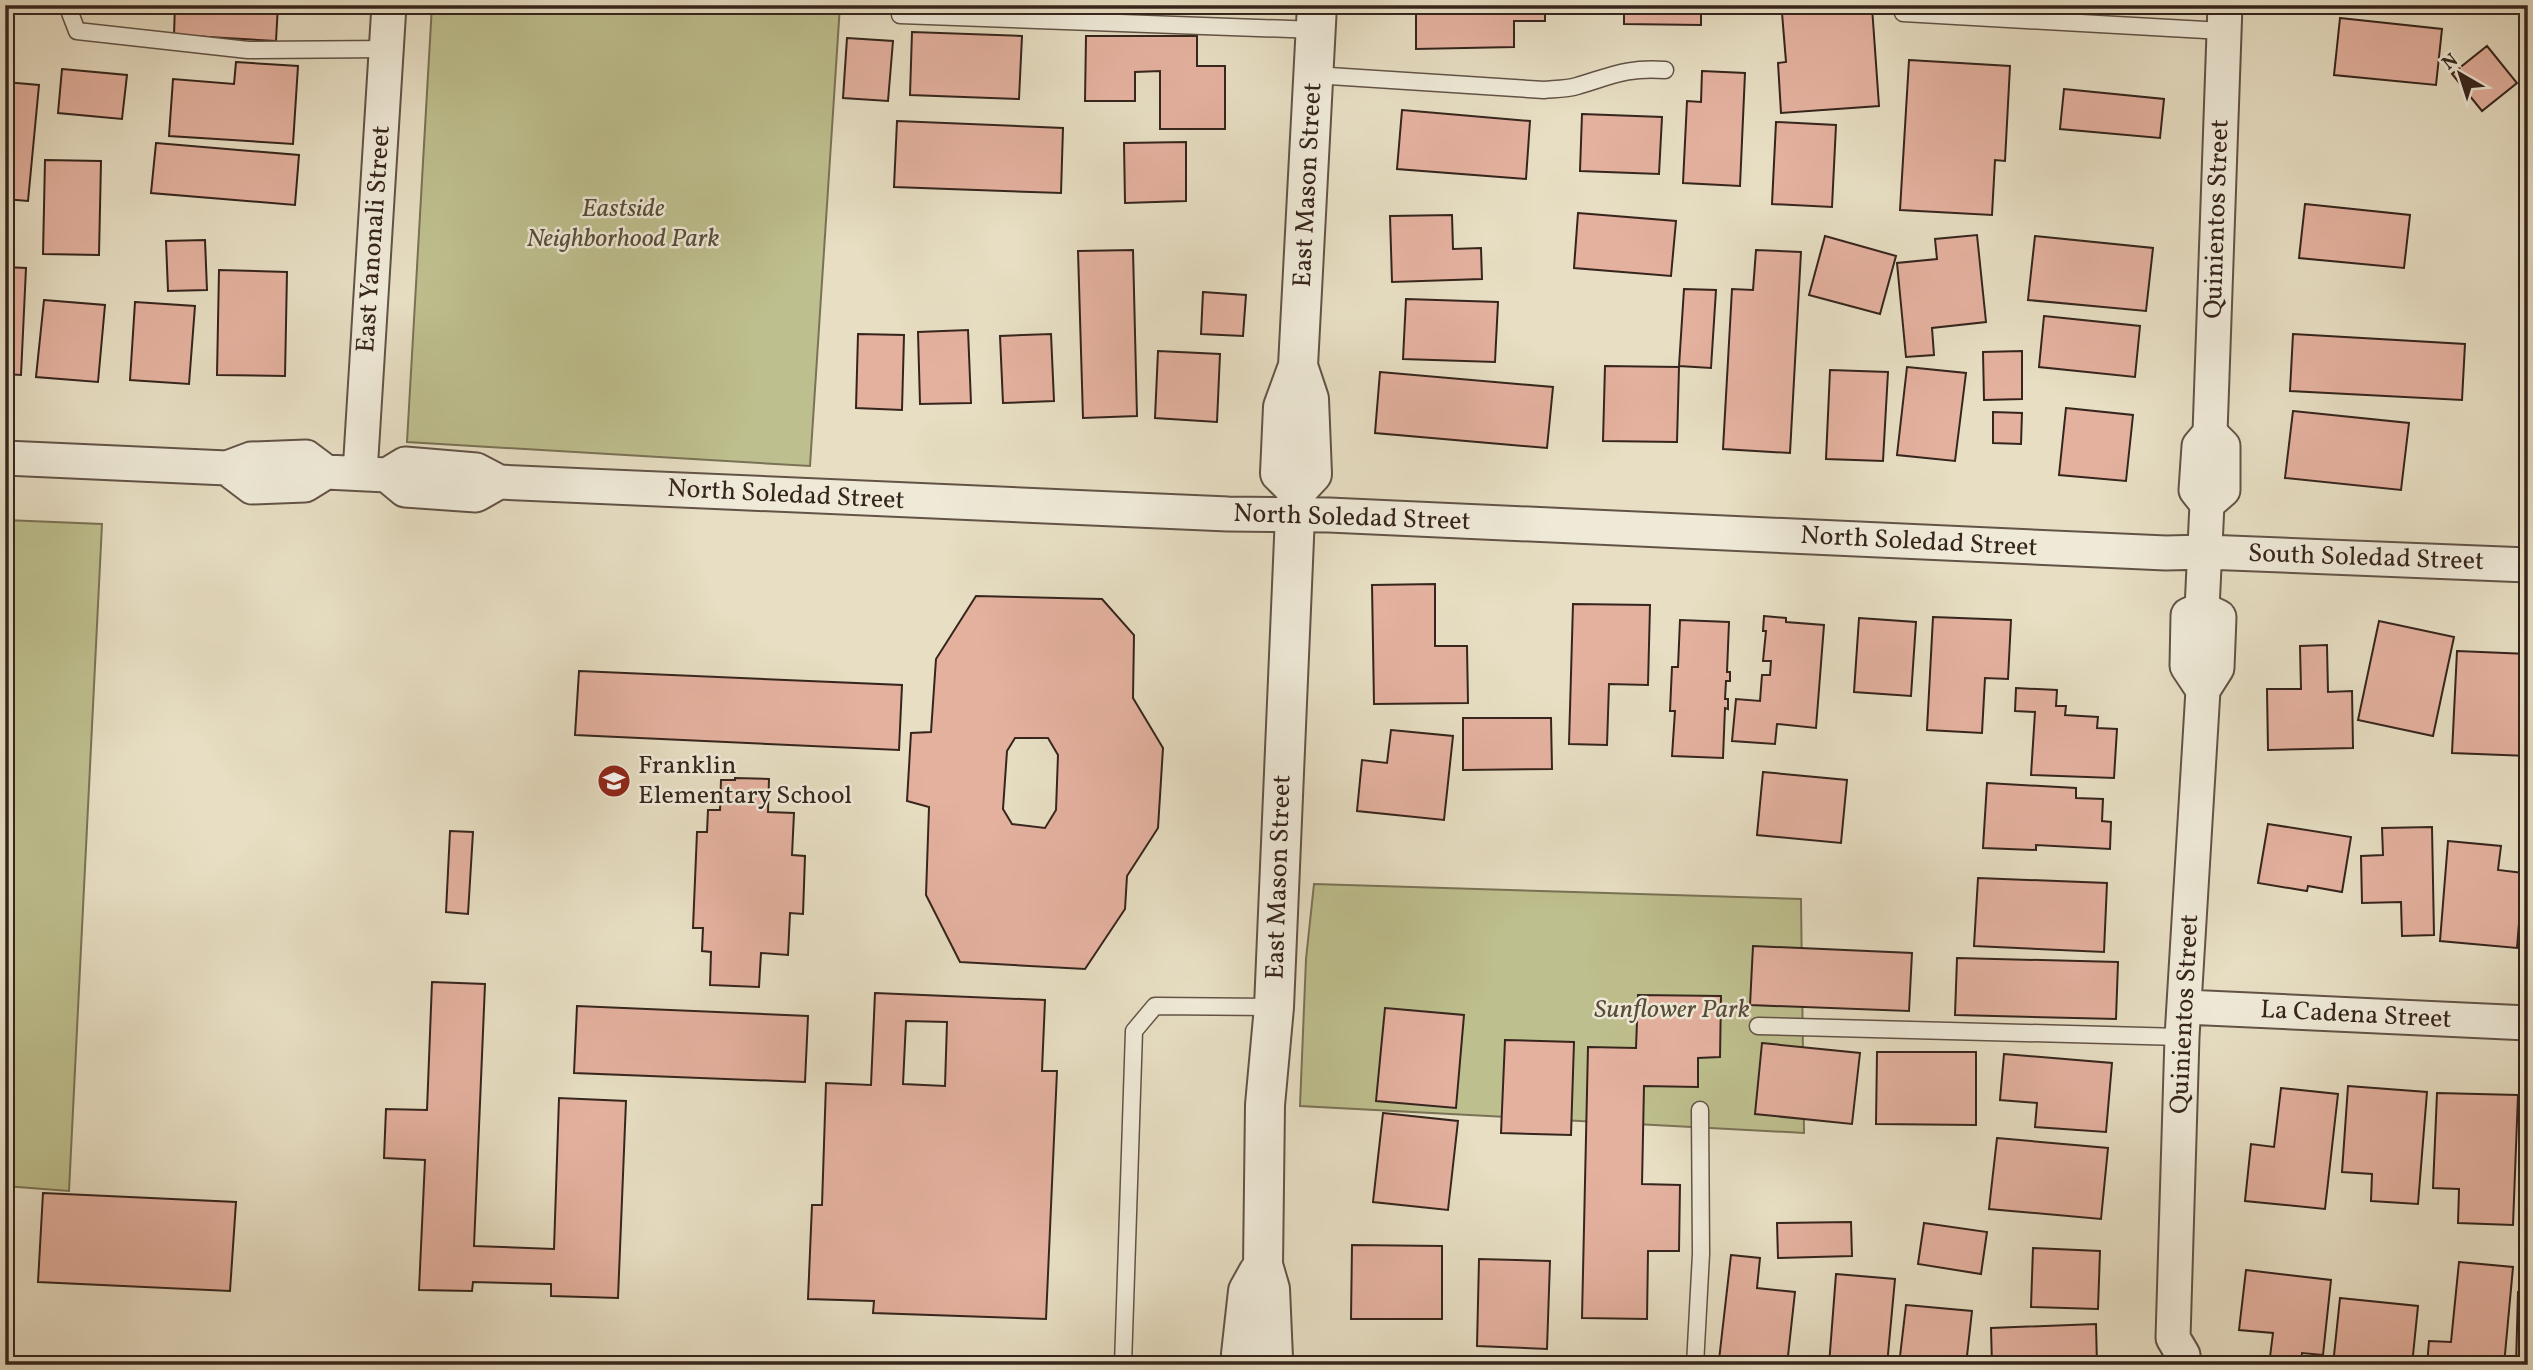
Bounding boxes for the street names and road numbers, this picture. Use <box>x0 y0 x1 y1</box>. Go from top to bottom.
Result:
street label: East Mason Street <box>1285 82 1331 288</box>
street label: Quinientos Street <box>2196 118 2238 320</box>
street label: East Yanonali Street <box>348 124 400 354</box>
street label: North Soledad Street <box>666 471 906 519</box>
street label: North Soledad Street <box>1233 496 1471 540</box>
street label: North Soledad Street <box>1799 518 2039 566</box>
street label: South Soledad Street <box>2247 536 2485 580</box>
street label: East Mason Street <box>1257 774 1301 980</box>
street label: Quinientos Street <box>2162 913 2208 1115</box>
street label: La Cadena Street <box>2259 992 2453 1038</box>

